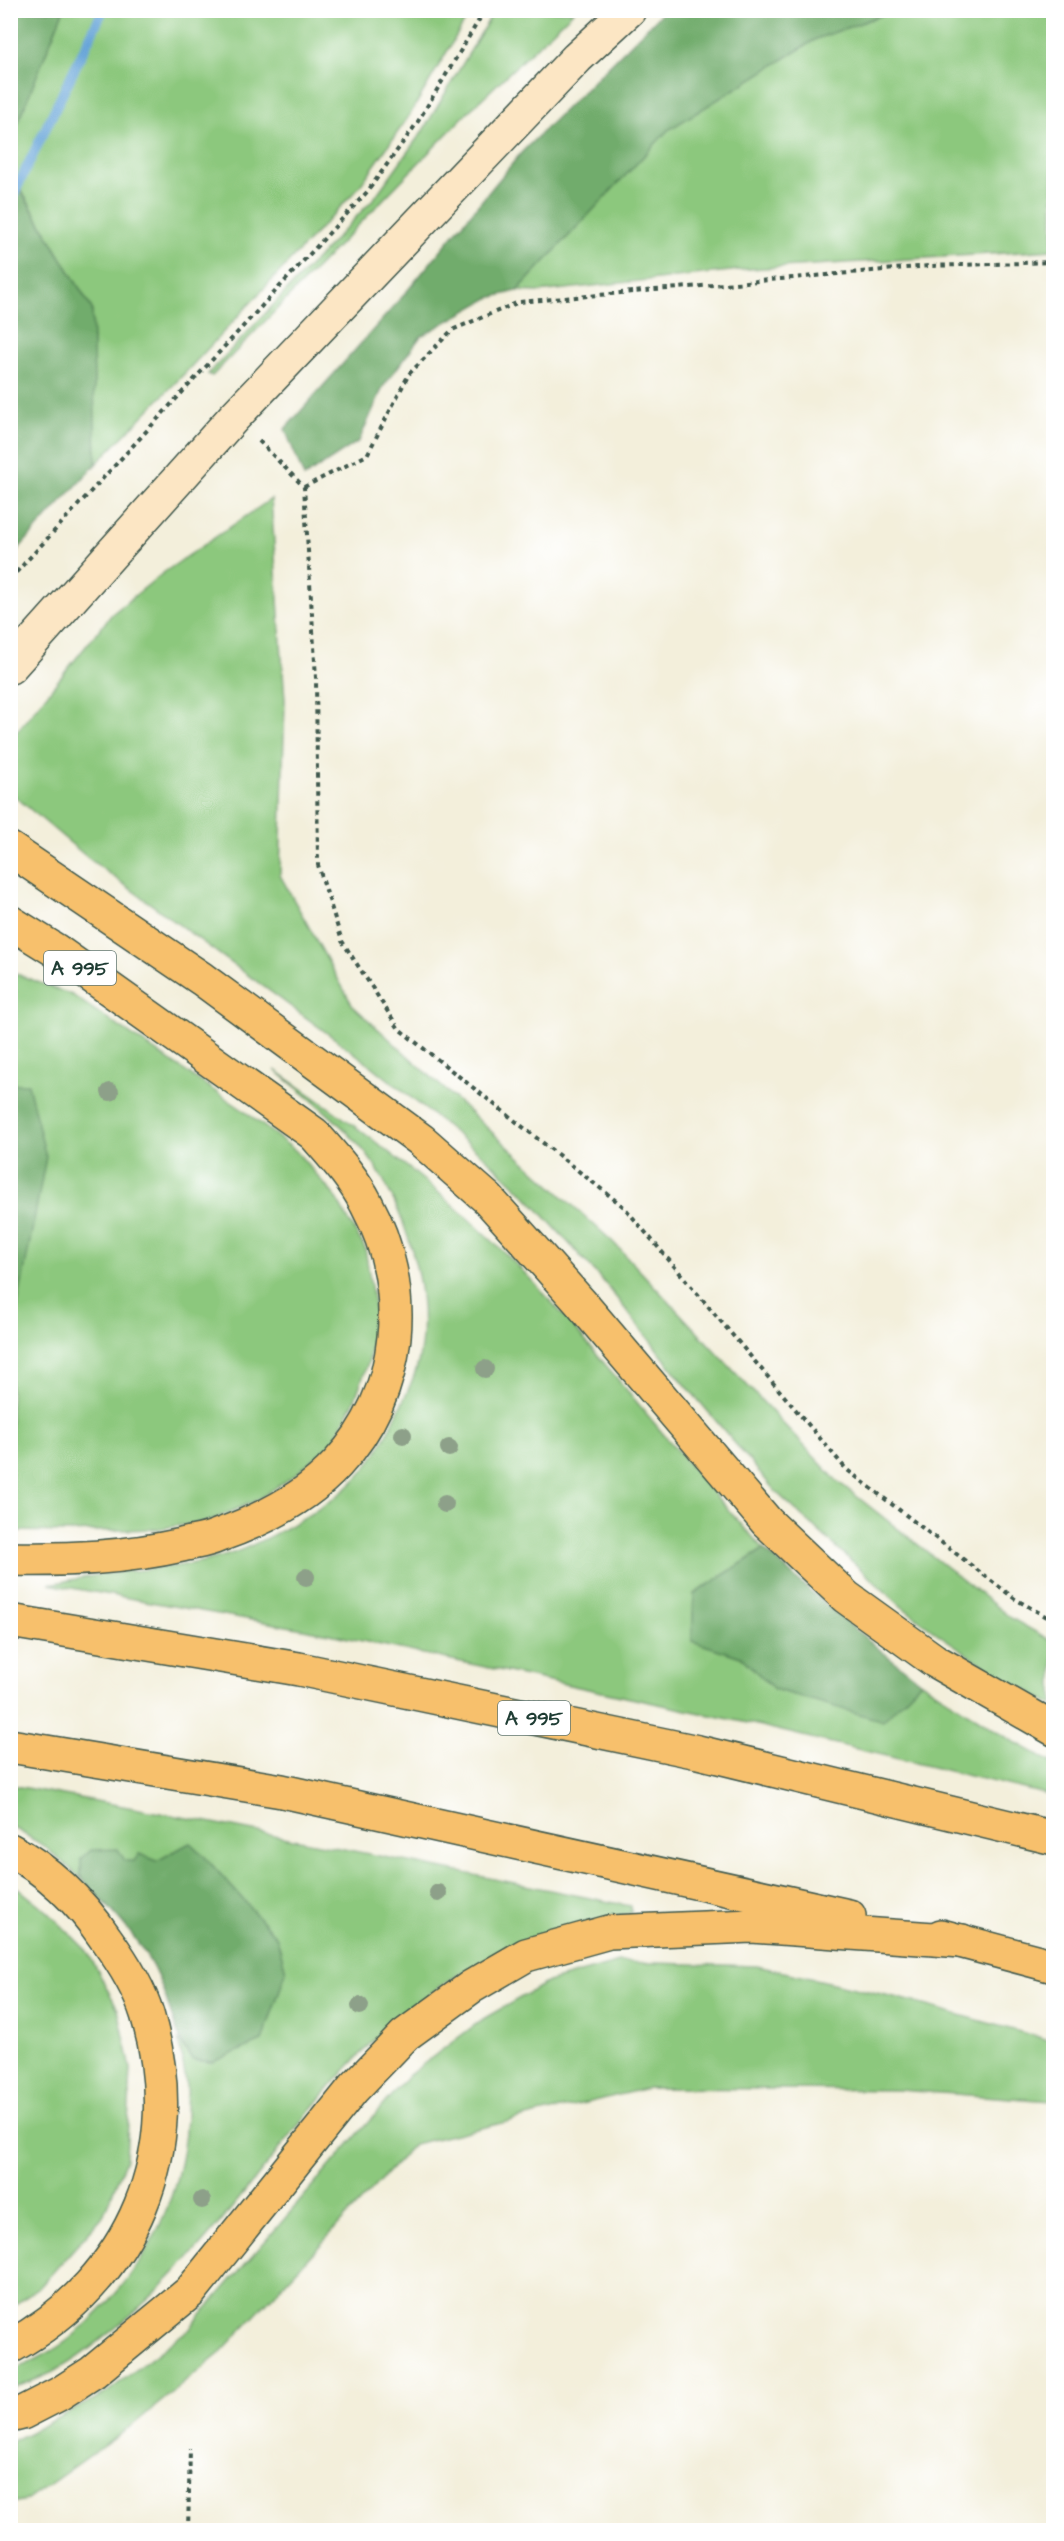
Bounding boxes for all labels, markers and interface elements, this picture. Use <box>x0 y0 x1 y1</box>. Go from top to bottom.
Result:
road number: A 995 <box>44 951 116 985</box>
road number: A 995 <box>498 1701 570 1735</box>

